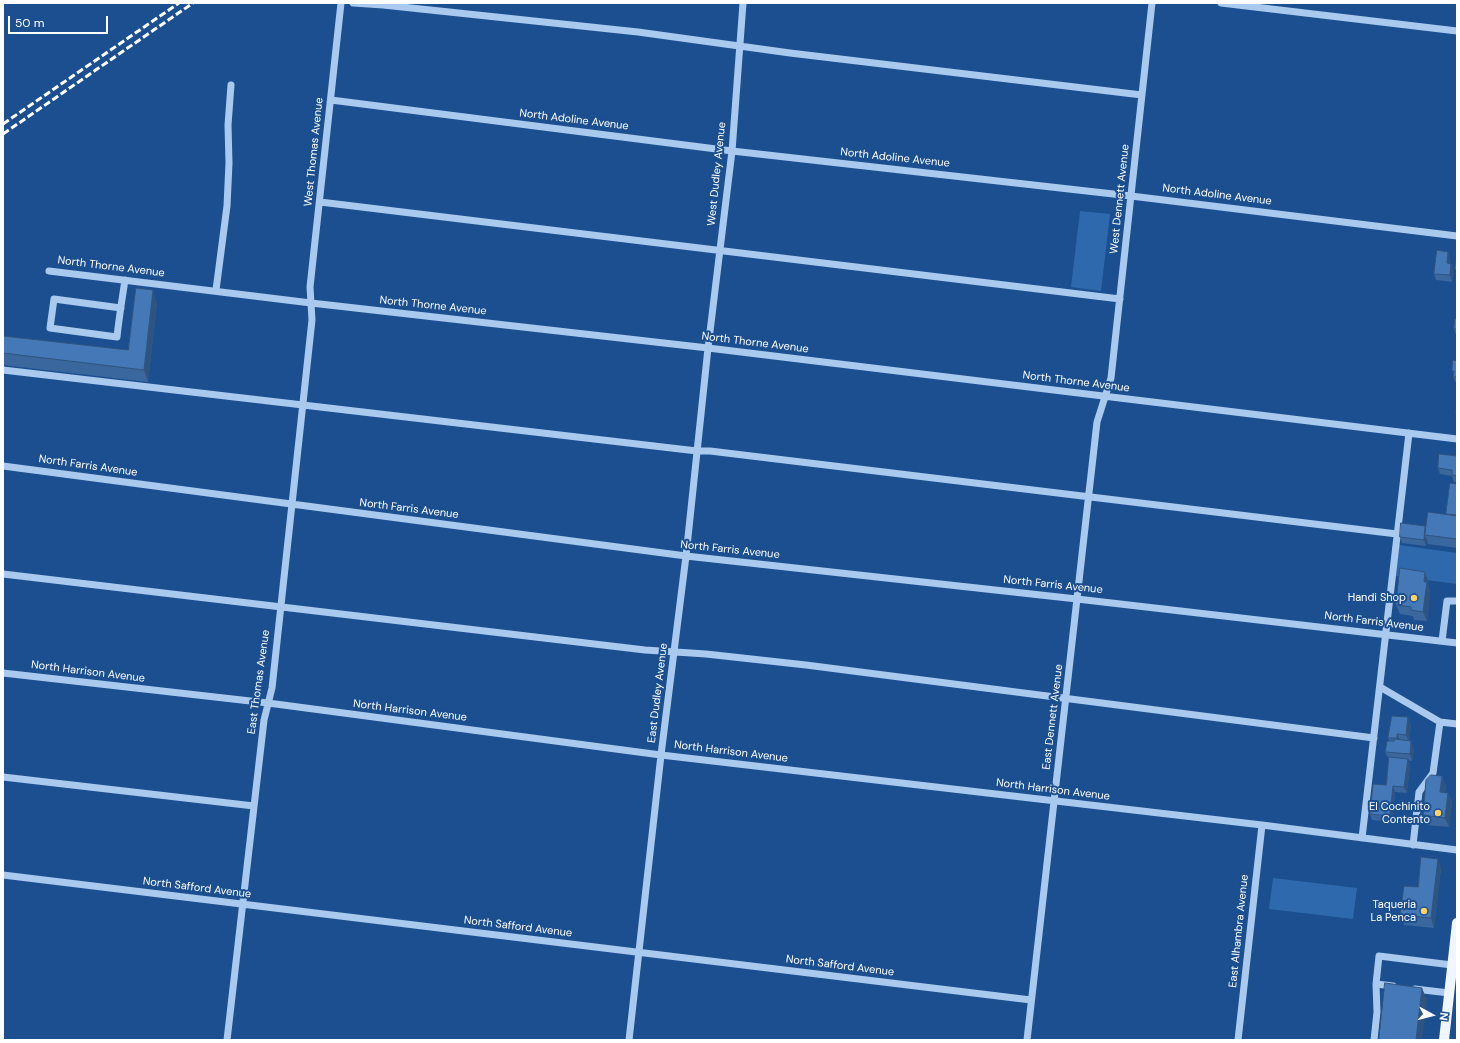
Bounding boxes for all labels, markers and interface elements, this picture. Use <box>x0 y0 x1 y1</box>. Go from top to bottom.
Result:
scale bar <box>10 8 110 34</box>
text: 50 m <box>15 15 44 31</box>
street label: West Thomas Avenue <box>302 97 326 207</box>
street label: North Adoline Avenue <box>519 107 629 133</box>
street label: West Dudley Avenue <box>705 121 729 227</box>
street label: West Dennett Avenue <box>1108 143 1132 255</box>
street label: North Adoline Avenue <box>840 146 950 170</box>
street label: North Adoline Avenue <box>1162 182 1272 208</box>
street label: North Thorne Avenue <box>57 254 165 280</box>
street label: North Thorne Avenue <box>379 294 487 318</box>
street label: North Thorne Avenue <box>701 330 809 356</box>
street label: North Thorne Avenue <box>1022 369 1130 395</box>
street label: North Farris Avenue <box>38 453 138 479</box>
street label: North Farris Avenue <box>359 496 459 522</box>
street label: North Farris Avenue <box>680 538 780 562</box>
street label: North Farris Avenue <box>1003 573 1103 597</box>
place label: Handi Shop <box>1348 591 1406 605</box>
marker: Handi Shop <box>1409 593 1419 603</box>
street label: North Farris Avenue <box>1324 609 1424 635</box>
street label: East Thomas Avenue <box>245 629 273 735</box>
street label: East Dudley Avenue <box>645 642 671 744</box>
street label: North Harrison Avenue <box>30 658 146 686</box>
street label: East Dennett Avenue <box>1040 664 1066 770</box>
street label: North Harrison Avenue <box>352 697 468 725</box>
street label: North Harrison Avenue <box>673 738 789 766</box>
street label: North Harrison Avenue <box>995 776 1111 804</box>
place label: El Cochinito Contento <box>1369 800 1430 826</box>
marker: El Cochinito Contento <box>1433 808 1443 818</box>
street label: East Alhambra Avenue <box>1226 874 1252 988</box>
street label: North Safford Avenue <box>142 875 252 901</box>
place label: Taqueria La Penca <box>1370 898 1416 924</box>
marker: Taqueria La Penca <box>1419 906 1429 916</box>
street label: North Safford Avenue <box>463 914 573 940</box>
street label: North Safford Avenue <box>785 953 895 979</box>
north arrow <box>1412 995 1452 1035</box>
text: N <box>1436 1012 1451 1021</box>

